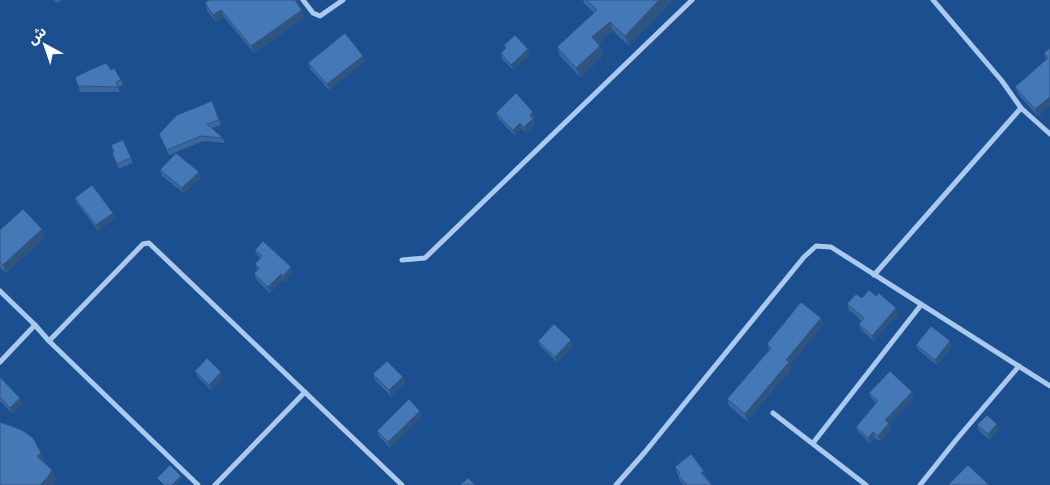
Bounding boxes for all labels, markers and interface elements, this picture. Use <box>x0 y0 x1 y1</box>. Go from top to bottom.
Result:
north arrow <box>20 20 70 70</box>
text: ش <box>24 22 50 48</box>

